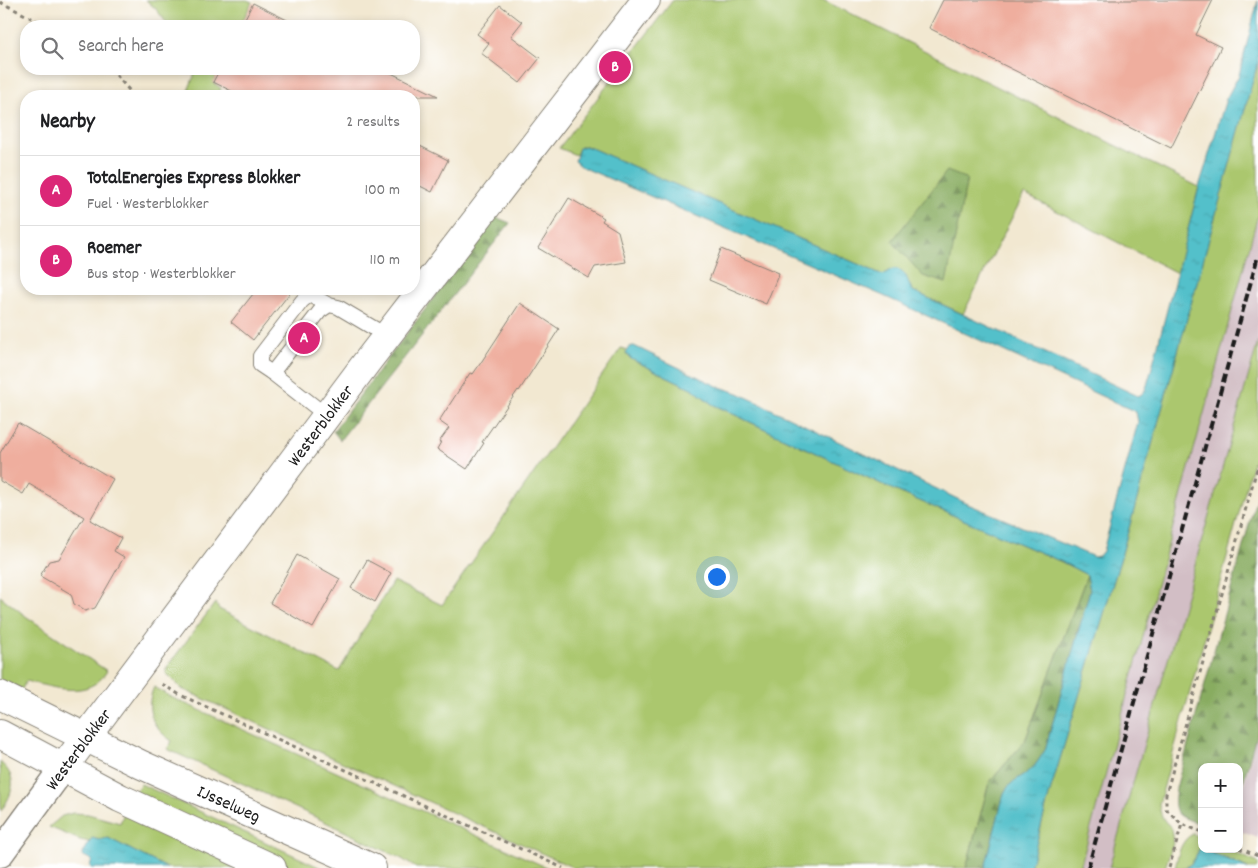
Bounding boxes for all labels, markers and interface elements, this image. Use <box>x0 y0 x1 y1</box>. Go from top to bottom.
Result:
search box <box>20 20 420 75</box>
icon: search <box>38 34 66 62</box>
text: Search here <box>78 34 164 61</box>
pin: B <box>599 48 631 86</box>
text: Nearby <box>40 108 95 138</box>
text: 2 results <box>346 111 400 134</box>
text: TotalEnergies Express Blokker <box>87 166 300 193</box>
text: A <box>52 179 60 202</box>
text: 100 m <box>364 179 400 202</box>
text: Fuel · Westerblokker <box>87 193 209 216</box>
text: Roemer <box>87 236 142 263</box>
text: B <box>52 249 60 272</box>
text: 110 m <box>370 249 400 272</box>
text: Bus stop · Westerblokker <box>87 263 236 286</box>
pin: A <box>288 319 320 357</box>
street label: Westerblokker <box>283 380 361 473</box>
your location <box>704 564 730 590</box>
street label: Westerblokker <box>41 704 119 797</box>
map controls <box>1198 763 1243 853</box>
button: + <box>1198 763 1243 808</box>
street label: IJsselweg <box>192 780 264 830</box>
button: − <box>1198 808 1243 853</box>

